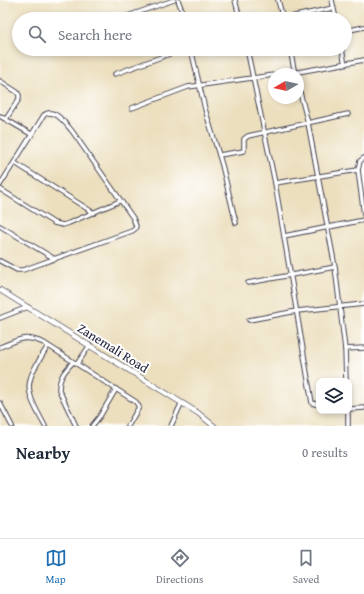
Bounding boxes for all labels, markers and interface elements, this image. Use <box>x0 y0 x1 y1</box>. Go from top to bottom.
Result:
search box <box>12 12 352 56</box>
icon: search <box>26 23 48 45</box>
text: Search here <box>58 24 132 45</box>
north arrow <box>268 68 304 104</box>
street label: Zanemali Road <box>74 319 152 377</box>
map controls <box>316 378 352 414</box>
button: layers <box>316 378 352 414</box>
text: Nearby <box>16 440 70 465</box>
text: 0 results <box>302 443 348 462</box>
tab: Map <box>45 547 67 587</box>
tab: Directions <box>156 547 203 587</box>
tab: Saved <box>293 547 319 587</box>

